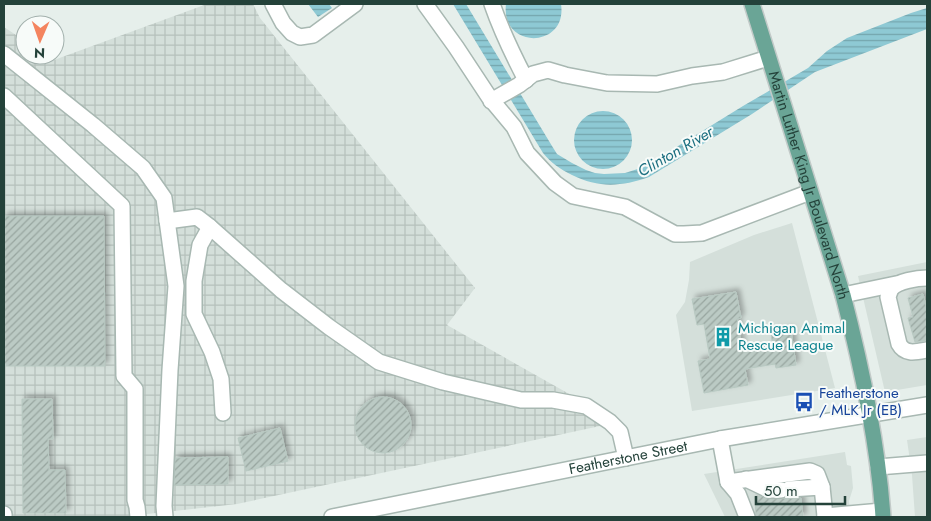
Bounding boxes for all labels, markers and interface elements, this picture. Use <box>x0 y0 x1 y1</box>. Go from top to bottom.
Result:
north arrow <box>15 15 65 65</box>
text: N <box>34 43 45 63</box>
street label: Martin Luther King Jr Boulevard North <box>763 68 855 302</box>
water label: Clinton River <box>633 120 719 182</box>
place label: Michigan Animal Rescue League <box>738 317 845 356</box>
building icon: Michigan Animal Rescue League <box>712 326 734 348</box>
place label: Featherstone / MLK Jr (EB) <box>819 382 902 421</box>
bus stop icon: Featherstone / MLK Jr (EB) <box>793 391 815 413</box>
street label: Featherstone Street <box>567 435 690 480</box>
scale bar <box>756 474 845 506</box>
text: 50 m <box>764 480 798 502</box>

